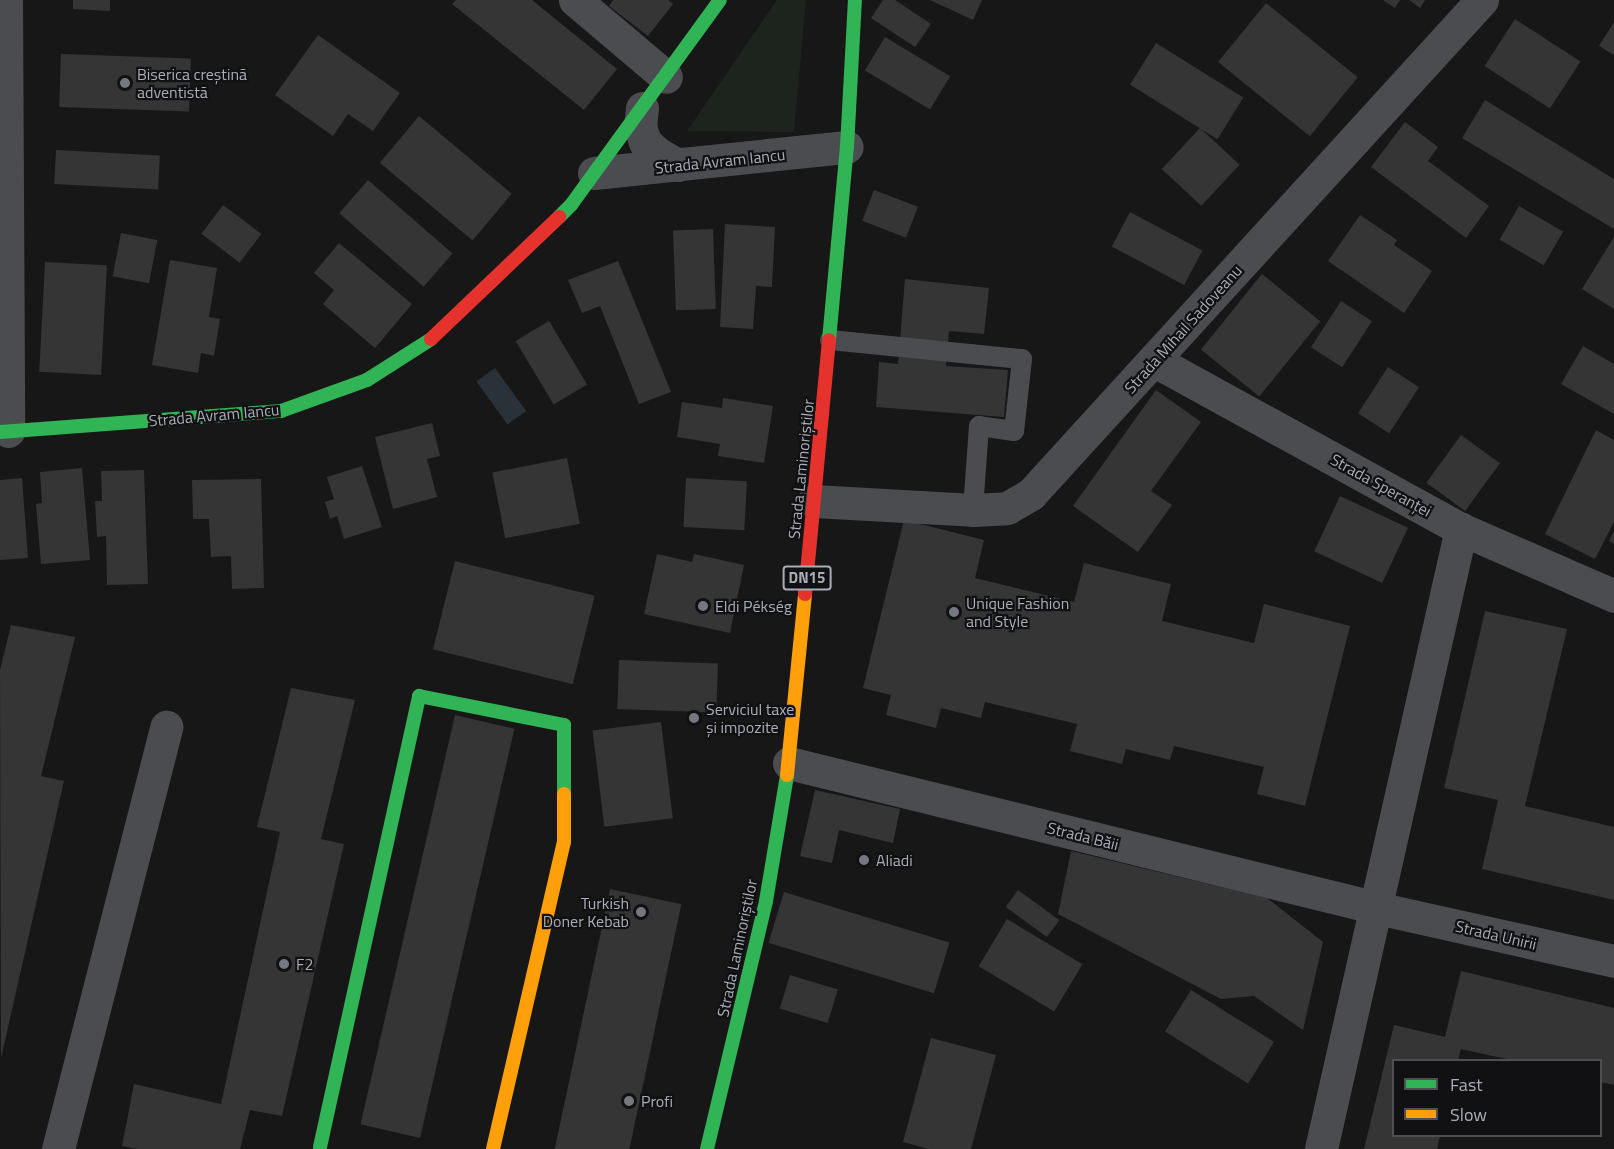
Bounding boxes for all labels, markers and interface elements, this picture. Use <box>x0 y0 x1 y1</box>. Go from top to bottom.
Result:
place label: Biserica creștină adventistă <box>137 64 247 102</box>
marker: Biserica creștină adventistă <box>118 76 132 90</box>
street label: Strada Avram Iancu <box>654 145 786 177</box>
street label: Strada Mihail Sadoveanu <box>1120 261 1246 397</box>
street label: Strada Laminoriștilor <box>784 398 818 540</box>
street label: Strada Avram Iancu <box>148 400 280 430</box>
street label: Strada Speranței <box>1327 449 1435 521</box>
road number: DN15 <box>782 566 832 590</box>
place label: Unique Fashion and Style <box>966 593 1069 631</box>
place label: Eldi Pékség <box>715 596 792 616</box>
marker: Eldi Pékség <box>696 599 710 613</box>
marker: Unique Fashion and Style <box>947 605 961 619</box>
place label: Serviciul taxe și impozite <box>706 699 794 737</box>
marker: Serviciul taxe și impozite <box>687 711 701 725</box>
street label: Strada Băii <box>1045 818 1121 854</box>
place label: Aliadi <box>876 850 913 870</box>
marker: Aliadi <box>857 853 871 867</box>
street label: Strada Laminoriștilor <box>713 877 761 1019</box>
place label: Turkish Doner Kebab <box>543 893 629 931</box>
marker: Turkish Doner Kebab <box>634 905 648 919</box>
street label: Strada Unirii <box>1454 916 1538 954</box>
place label: F2 <box>296 954 313 974</box>
marker: F2 <box>277 957 291 971</box>
legend <box>1392 1059 1602 1137</box>
text: Fast <box>1450 1071 1483 1098</box>
place label: Profi <box>641 1091 673 1111</box>
marker: Profi <box>622 1094 636 1108</box>
text: Slow <box>1450 1101 1487 1128</box>

